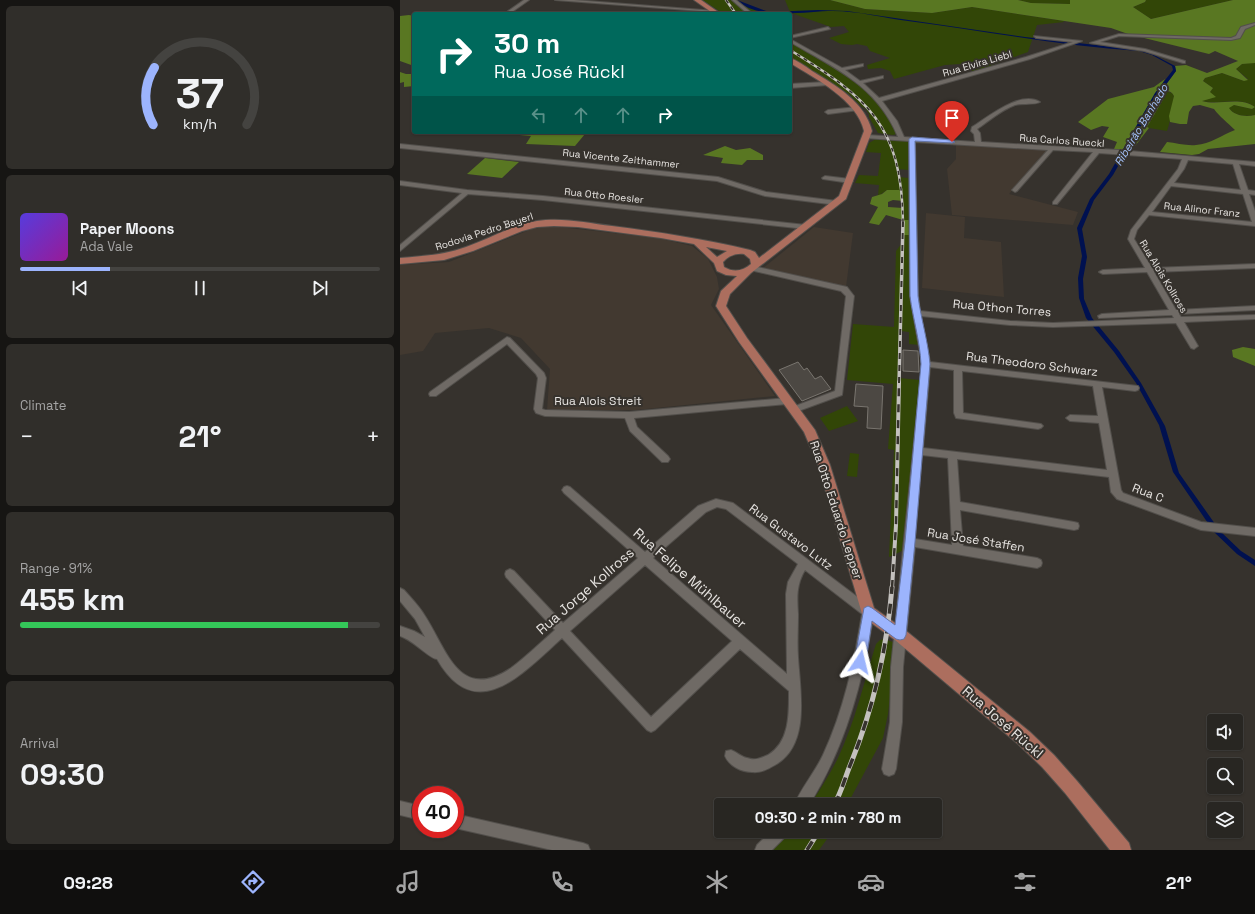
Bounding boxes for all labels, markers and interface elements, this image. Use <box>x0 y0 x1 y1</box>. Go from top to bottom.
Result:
text: 30 m <box>494 25 560 61</box>
icon: right <box>428 28 480 80</box>
street label: Rua Elvira Liebl <box>941 47 1013 80</box>
text: Rua José Rückl <box>494 60 625 83</box>
text: 37 <box>176 67 224 120</box>
water label: Ribeirão Banhado <box>1111 81 1172 168</box>
pin <box>935 101 969 142</box>
icon: left <box>528 104 550 126</box>
icon: ahead <box>570 104 592 126</box>
icon: ahead <box>612 104 634 126</box>
icon: right <box>654 104 676 126</box>
icon: arrive <box>941 107 963 129</box>
text: km/h <box>183 115 217 133</box>
street label: Rua Carlos Rueckl <box>1019 131 1105 150</box>
street label: Rua Vicente Zeithammer <box>562 146 680 171</box>
street label: Rua Otto Roesler <box>564 185 645 206</box>
street label: Rua Alinor Franz <box>1163 199 1241 220</box>
street label: Rodovia Pedro Bayerl <box>434 210 535 253</box>
text: Paper Moons <box>80 219 174 238</box>
street label: Rua Alois Kollross <box>1137 237 1191 315</box>
text: Ada Vale <box>80 238 133 255</box>
icon: previous <box>69 277 91 299</box>
icon: pause <box>189 277 211 299</box>
icon: next <box>309 277 331 299</box>
street label: Rua Othon Torres <box>952 296 1052 320</box>
street label: Rua Theodoro Schwarz <box>965 348 1099 380</box>
street label: Rua Alois Streit <box>554 393 642 409</box>
text: Climate <box>20 397 66 414</box>
text: 21° <box>178 417 222 456</box>
text: − <box>20 422 34 450</box>
text: + <box>366 422 380 450</box>
street label: Rua Otto Eduardo Lepper <box>806 439 866 582</box>
street label: Rua C <box>1130 480 1166 506</box>
street label: Rua Gustavo Lutz <box>746 500 836 574</box>
street label: Rua Felipe Mühlbauer <box>630 524 750 632</box>
street label: Rua José Staffen <box>926 524 1026 556</box>
street label: Rua Jorge Kollross <box>532 544 638 638</box>
text: Range · 91% <box>20 560 92 577</box>
text: 455 km <box>20 580 125 619</box>
position arrow <box>839 641 881 683</box>
street label: Rua José Rückl <box>959 682 1047 762</box>
map controls <box>1207 714 1243 838</box>
button: sound <box>1207 714 1243 750</box>
text: Arrival <box>20 735 59 752</box>
text: 09:30 <box>20 755 105 794</box>
button: search <box>1207 758 1243 794</box>
speed limit sign: 40 <box>412 786 464 838</box>
button: layers <box>1207 802 1243 838</box>
text: 09:30 · 2 min · 780 m <box>755 808 901 827</box>
icon: directions <box>239 868 267 896</box>
icon: music <box>394 868 422 896</box>
icon: phone <box>548 868 576 896</box>
icon: climate <box>703 868 731 896</box>
icon: car <box>857 868 885 896</box>
icon: filters <box>1011 868 1039 896</box>
text: 09:28 <box>63 871 113 894</box>
text: 21° <box>1166 871 1192 894</box>

